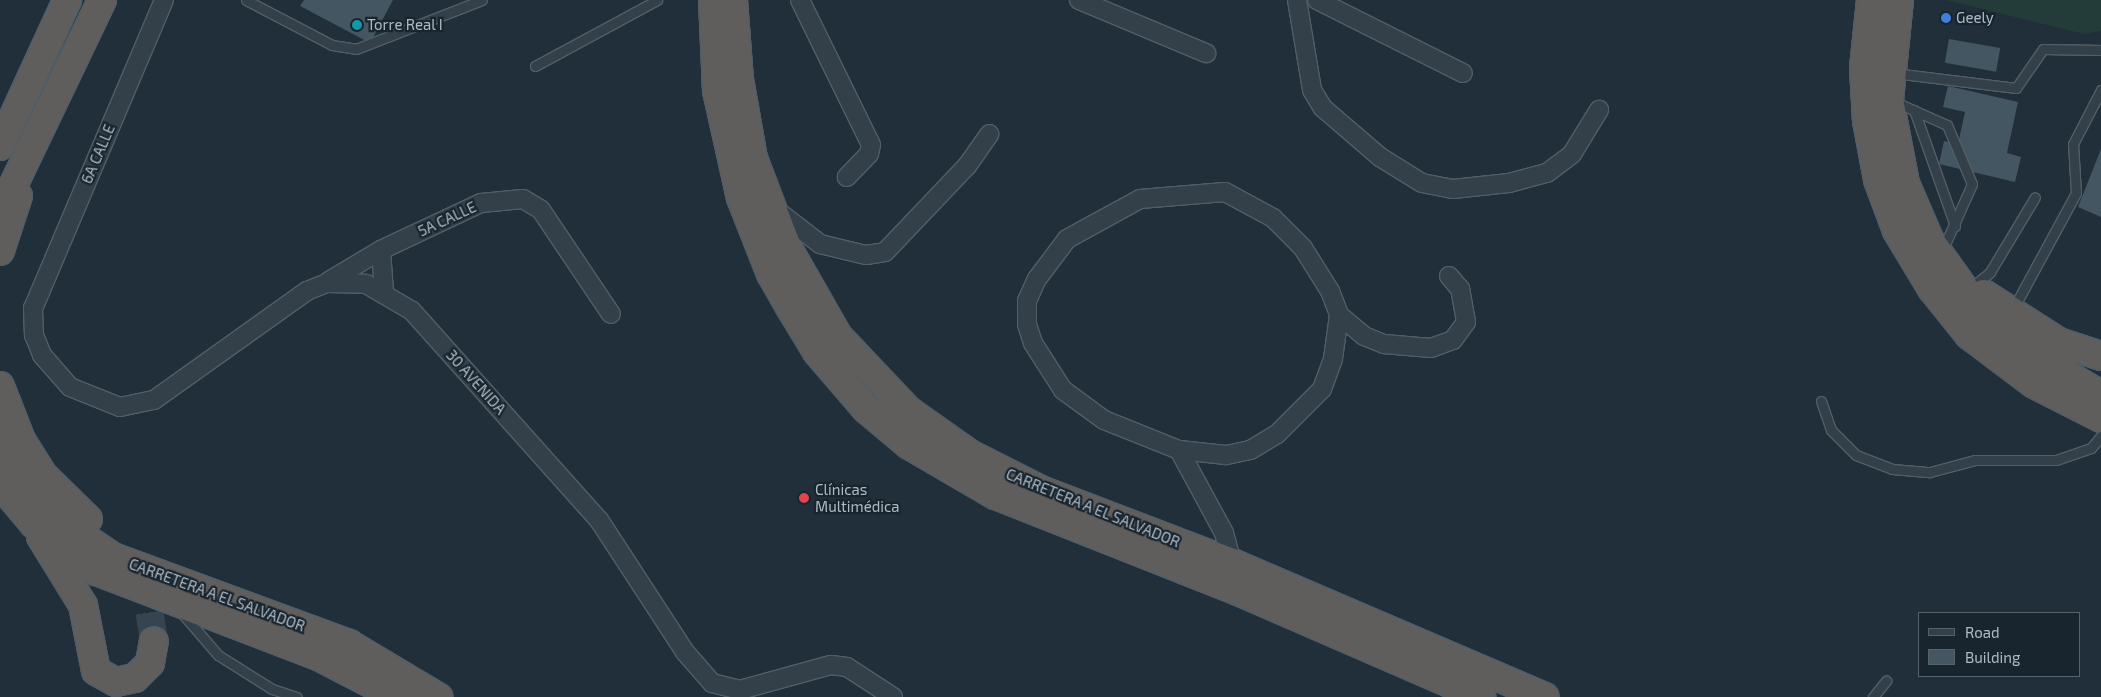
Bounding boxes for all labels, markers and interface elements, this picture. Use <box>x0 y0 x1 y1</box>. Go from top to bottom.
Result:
place label: Geely <box>1956 9 1994 27</box>
marker: Geely <box>1940 12 1952 24</box>
place label: Torre Real I <box>367 16 443 34</box>
marker: Torre Real I <box>351 19 363 31</box>
street label: 6A CALLE <box>77 122 119 186</box>
street label: 5A CALLE <box>415 198 479 240</box>
street label: 30 AVENIDA <box>442 346 510 418</box>
street label: CARRETERA A EL SALVADOR <box>1003 465 1183 551</box>
place label: Clínicas Multimédica <box>815 480 900 515</box>
marker: Clínicas Multimédica <box>797 491 811 505</box>
street label: CARRETERA A EL SALVADOR <box>126 554 308 636</box>
legend <box>1918 612 2081 677</box>
text: Road <box>1965 623 2000 641</box>
text: Building <box>1965 648 2020 666</box>

